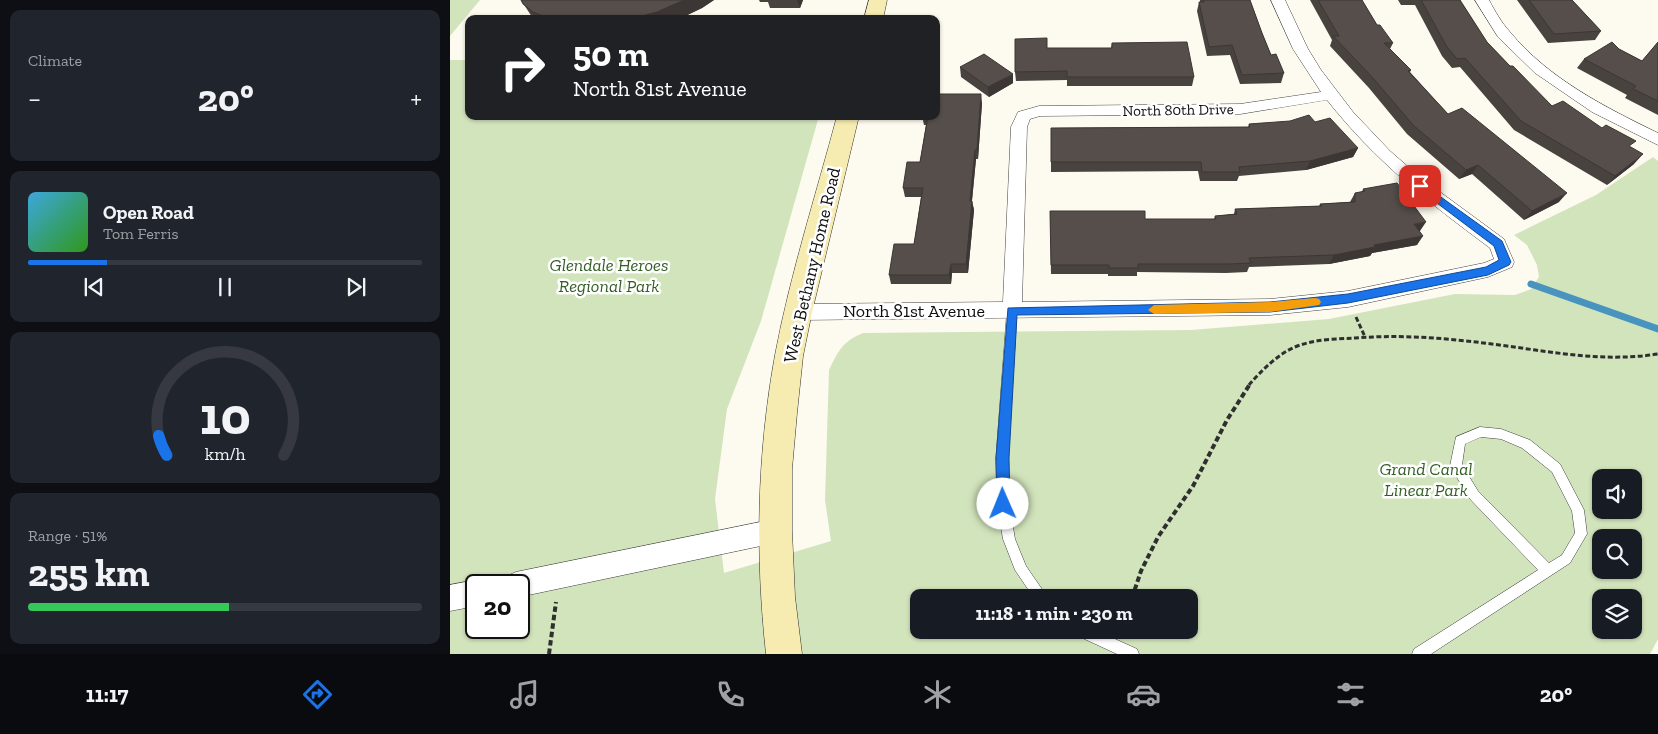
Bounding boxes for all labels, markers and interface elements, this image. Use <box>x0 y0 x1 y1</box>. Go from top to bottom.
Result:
text: 50 m <box>573 33 649 75</box>
icon: right <box>490 35 555 100</box>
text: Climate <box>28 51 82 70</box>
text: 20° <box>198 75 254 121</box>
text: North 81st Avenue <box>573 75 747 102</box>
text: − <box>28 82 41 115</box>
text: + <box>410 82 422 115</box>
street label: North 80th Drive <box>1122 100 1234 120</box>
street label: West Bethany Home Road <box>779 165 845 365</box>
pin <box>1399 165 1441 207</box>
icon: arrive <box>1406 172 1434 200</box>
text: Open Road <box>103 201 194 224</box>
text: Tom Ferris <box>103 224 179 243</box>
park label: Glendale Heroes Regional Park <box>550 254 668 297</box>
icon: previous <box>80 273 108 301</box>
icon: pause <box>211 273 239 301</box>
icon: next <box>342 273 370 301</box>
street label: North 81st Avenue <box>843 300 985 322</box>
text: 10 <box>200 385 250 447</box>
text: km/h <box>205 443 245 465</box>
park label: Grand Canal Linear Park <box>1379 458 1473 501</box>
map controls <box>1592 469 1642 639</box>
button: sound <box>1592 469 1642 519</box>
position arrow <box>976 477 1028 529</box>
text: Range · 51% <box>28 526 107 545</box>
button: search <box>1592 529 1642 579</box>
text: 255 km <box>28 550 150 596</box>
speed limit sign: 20 <box>465 574 530 639</box>
button: layers <box>1592 589 1642 639</box>
text: 11:18 · 1 min · 230 m <box>975 602 1133 625</box>
icon: directions <box>300 677 335 712</box>
icon: music <box>507 677 542 712</box>
icon: phone <box>713 677 748 712</box>
icon: climate <box>920 677 955 712</box>
icon: car <box>1126 677 1161 712</box>
icon: filters <box>1333 677 1368 712</box>
text: 11:17 <box>86 681 128 708</box>
text: 20° <box>1540 681 1572 708</box>

